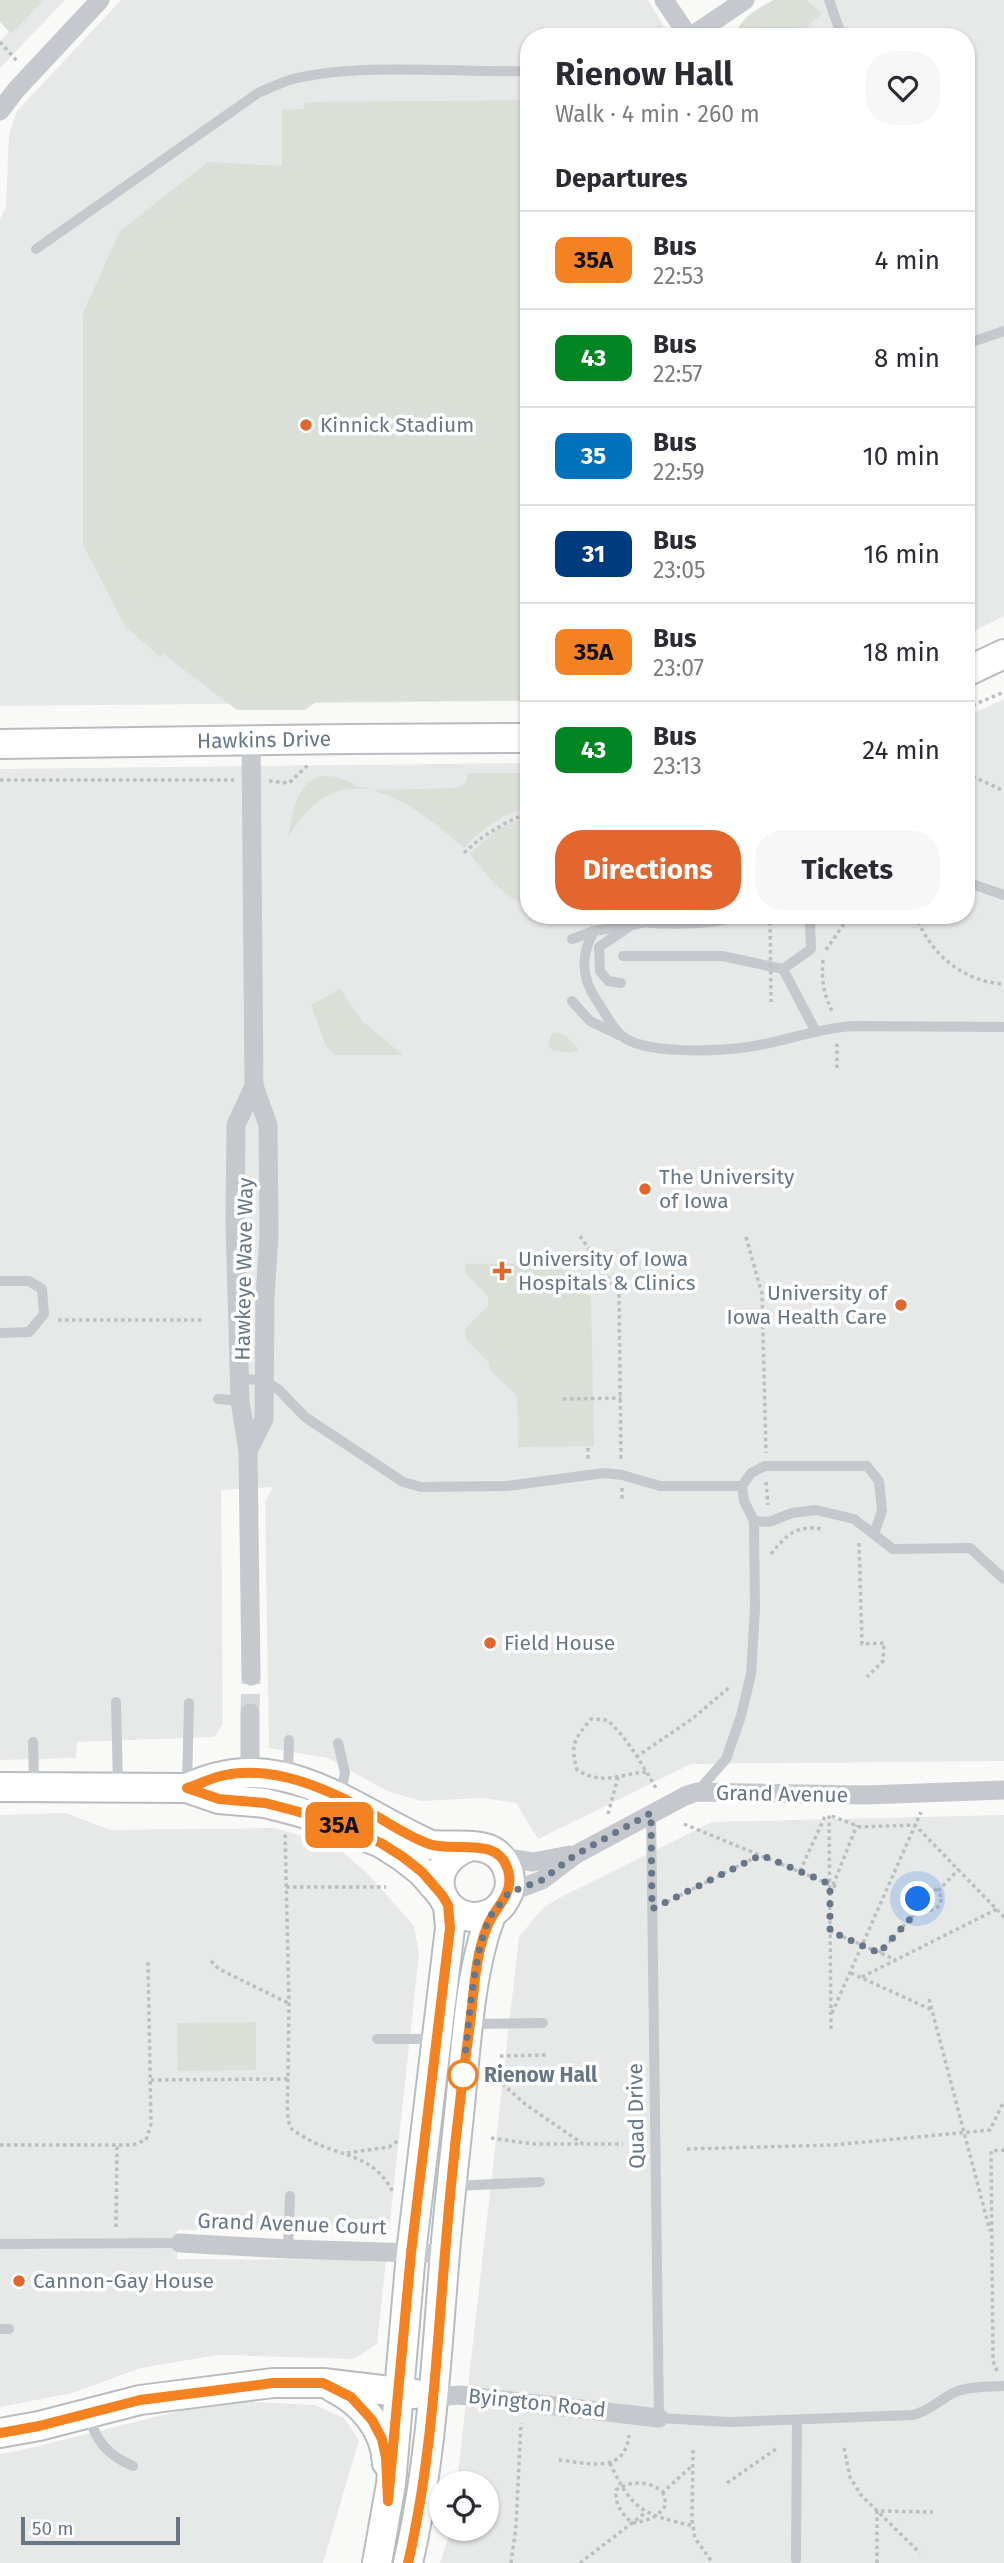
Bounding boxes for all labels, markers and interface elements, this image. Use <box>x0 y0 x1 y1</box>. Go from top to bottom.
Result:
button: heart <box>866 51 940 125</box>
text: Rienow Hall <box>555 54 733 94</box>
text: Walk · 4 min · 260 m <box>555 100 760 128</box>
text: Departures <box>555 163 688 194</box>
text: Bus <box>653 231 696 262</box>
text: 4 min <box>874 245 940 276</box>
text: 35A <box>574 246 613 274</box>
text: 22:53 <box>653 262 704 290</box>
text: Bus <box>653 329 696 360</box>
text: 8 min <box>874 343 940 374</box>
text: 43 <box>581 344 606 372</box>
text: 22:57 <box>653 360 703 388</box>
place label: Kinnick Stadium <box>320 412 474 438</box>
marker: Kinnick Stadium <box>298 417 314 433</box>
text: Bus <box>653 427 696 458</box>
text: 10 min <box>862 441 940 472</box>
text: 35 <box>581 442 606 470</box>
text: 22:59 <box>653 458 705 486</box>
text: Bus <box>653 525 696 556</box>
text: 16 min <box>863 539 940 570</box>
text: 31 <box>582 540 605 568</box>
text: 23:05 <box>653 556 706 584</box>
text: Bus <box>653 623 696 654</box>
text: 18 min <box>863 637 940 668</box>
text: 35A <box>574 638 613 666</box>
text: 23:07 <box>653 654 704 682</box>
text: Bus <box>653 721 696 752</box>
street label: Hawkins Drive <box>197 726 331 754</box>
text: 24 min <box>862 735 940 766</box>
text: 43 <box>581 736 606 764</box>
text: 23:13 <box>653 752 702 780</box>
button: Directions <box>555 830 741 910</box>
button: Tickets <box>755 830 940 910</box>
place label: The University of Iowa <box>659 1164 795 1214</box>
street label: Hawkeye Wave Way <box>229 1177 259 1361</box>
marker: The University of Iowa <box>637 1181 653 1197</box>
place label: University of Iowa Hospitals & Clinics <box>518 1246 696 1296</box>
marker: University of Iowa Hospitals & Clinics <box>492 1261 512 1281</box>
place label: University of Iowa Health Care <box>727 1280 889 1330</box>
marker: University of Iowa Health Care <box>893 1297 909 1313</box>
place label: Field House <box>504 1630 615 1656</box>
marker: Field House <box>482 1635 498 1651</box>
street label: Grand Avenue <box>716 1780 848 1808</box>
line badge: 35A <box>299 1802 379 1848</box>
text: 35A <box>319 1811 359 1839</box>
your location <box>900 1881 935 1916</box>
marker: Rienow Hall <box>448 2060 478 2090</box>
place label: Rienow Hall <box>484 2062 598 2088</box>
street label: Quad Drive <box>622 2063 650 2169</box>
street label: Grand Avenue Court <box>197 2208 387 2240</box>
place label: Cannon-Gay House <box>33 2268 214 2294</box>
marker: Cannon-Gay House <box>11 2273 27 2289</box>
street label: Byington Road <box>467 2383 607 2423</box>
map controls <box>429 2471 499 2541</box>
button: locate <box>429 2471 499 2541</box>
scale bar <box>21 2514 180 2546</box>
text: 50 m <box>32 2517 73 2540</box>

